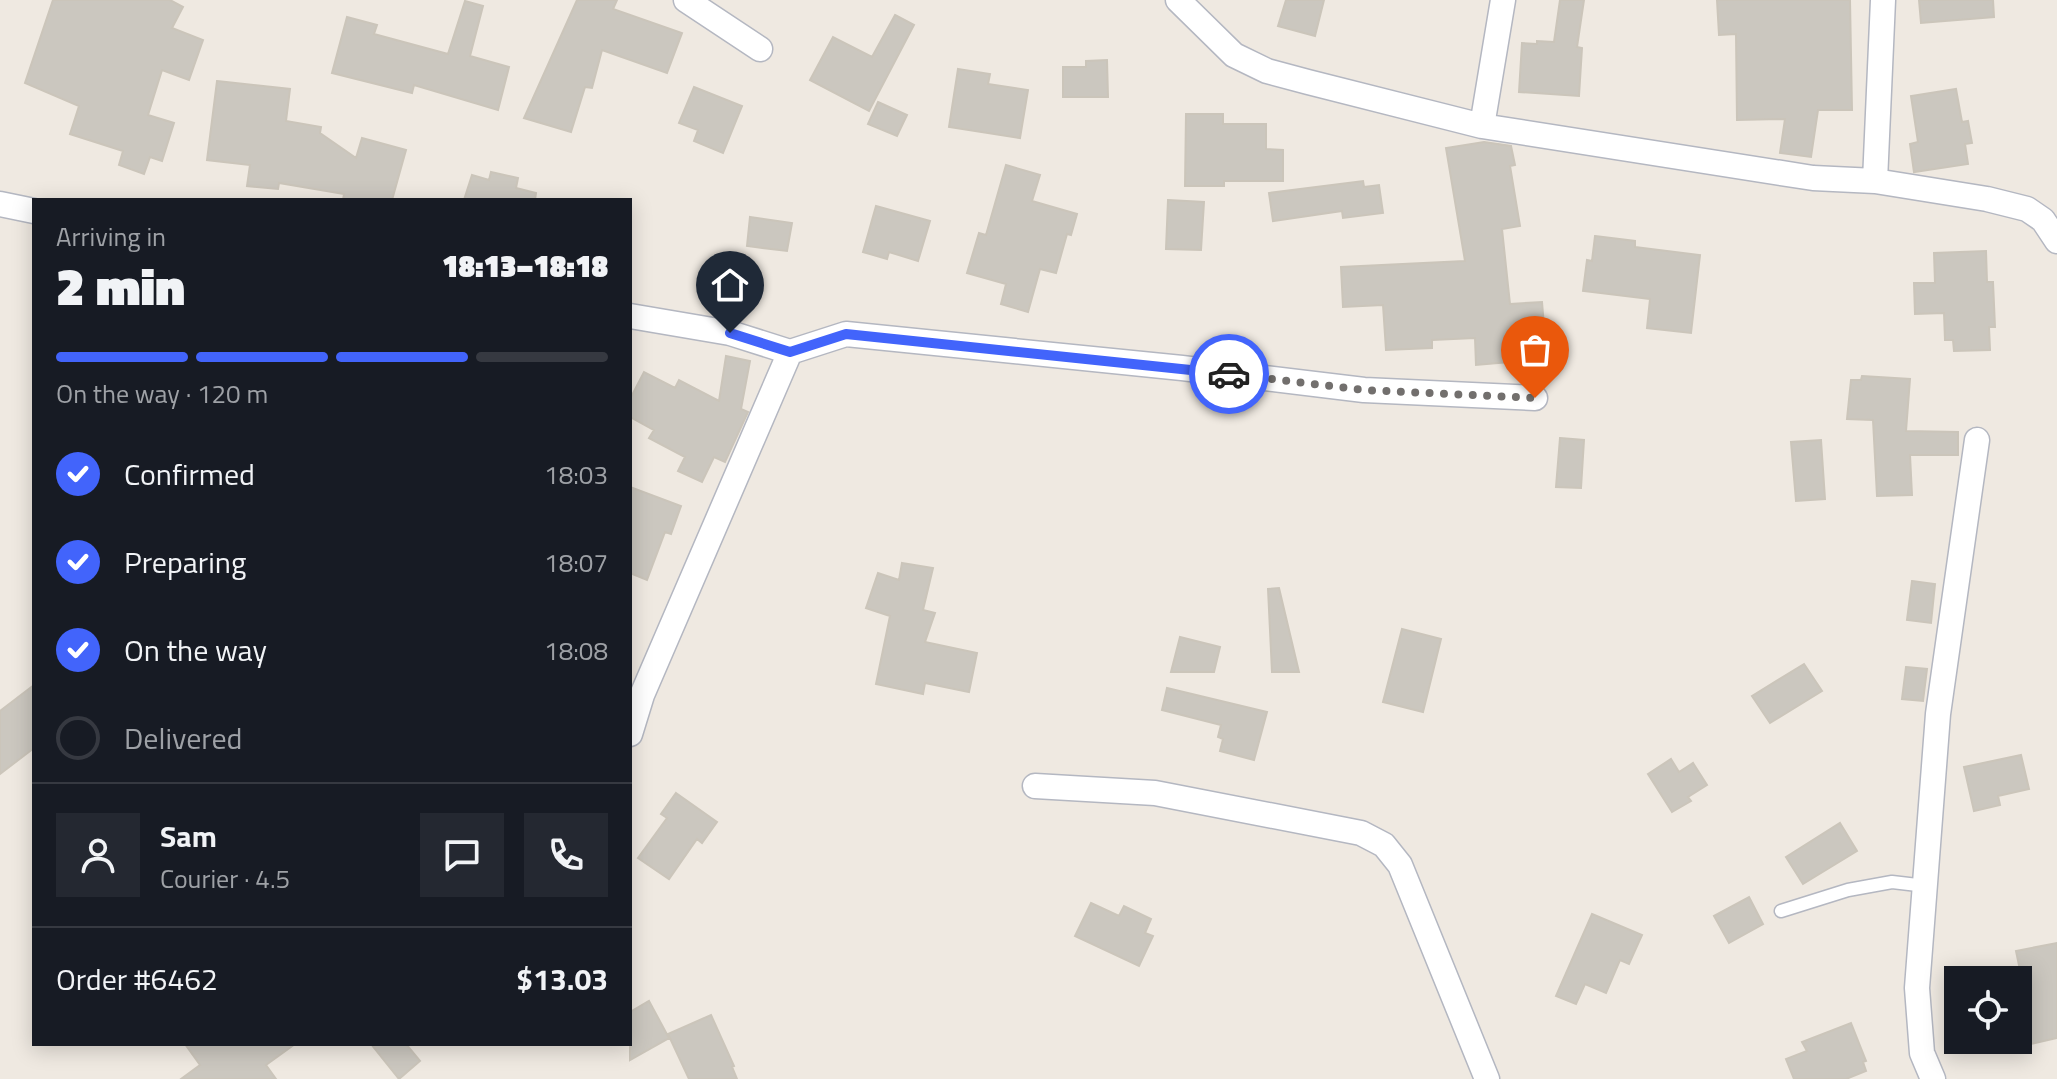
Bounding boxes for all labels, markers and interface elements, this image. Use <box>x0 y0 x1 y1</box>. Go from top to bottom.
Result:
text: Arriving in <box>56 217 166 256</box>
text: 18:13–18:18 <box>442 243 608 289</box>
text: 2 min <box>56 246 185 325</box>
pin <box>696 251 764 333</box>
icon: home <box>708 263 752 307</box>
pin <box>1501 316 1569 398</box>
icon: bag <box>1513 328 1557 372</box>
courier <box>1189 334 1269 414</box>
icon: car <box>1207 352 1251 396</box>
text: On the way · 120 m <box>56 374 268 413</box>
text: Confirmed <box>124 451 255 497</box>
icon: check <box>56 452 100 496</box>
text: 18:03 <box>544 455 608 494</box>
text: Preparing <box>124 539 246 585</box>
icon: check <box>56 540 100 584</box>
text: 18:07 <box>544 543 608 582</box>
text: On the way <box>124 627 267 673</box>
icon: check <box>56 628 100 672</box>
text: 18:08 <box>544 631 608 670</box>
text: Delivered <box>124 715 242 761</box>
button: person <box>56 813 140 897</box>
text: Sam <box>160 813 217 859</box>
button: chat <box>420 813 504 897</box>
button: phone <box>524 813 608 897</box>
text: Courier · 4.5 <box>160 859 290 898</box>
text: Order #6462 <box>56 956 218 1002</box>
text: $13.03 <box>516 956 608 1002</box>
map controls <box>1944 966 2032 1054</box>
button: locate <box>1944 966 2032 1054</box>

